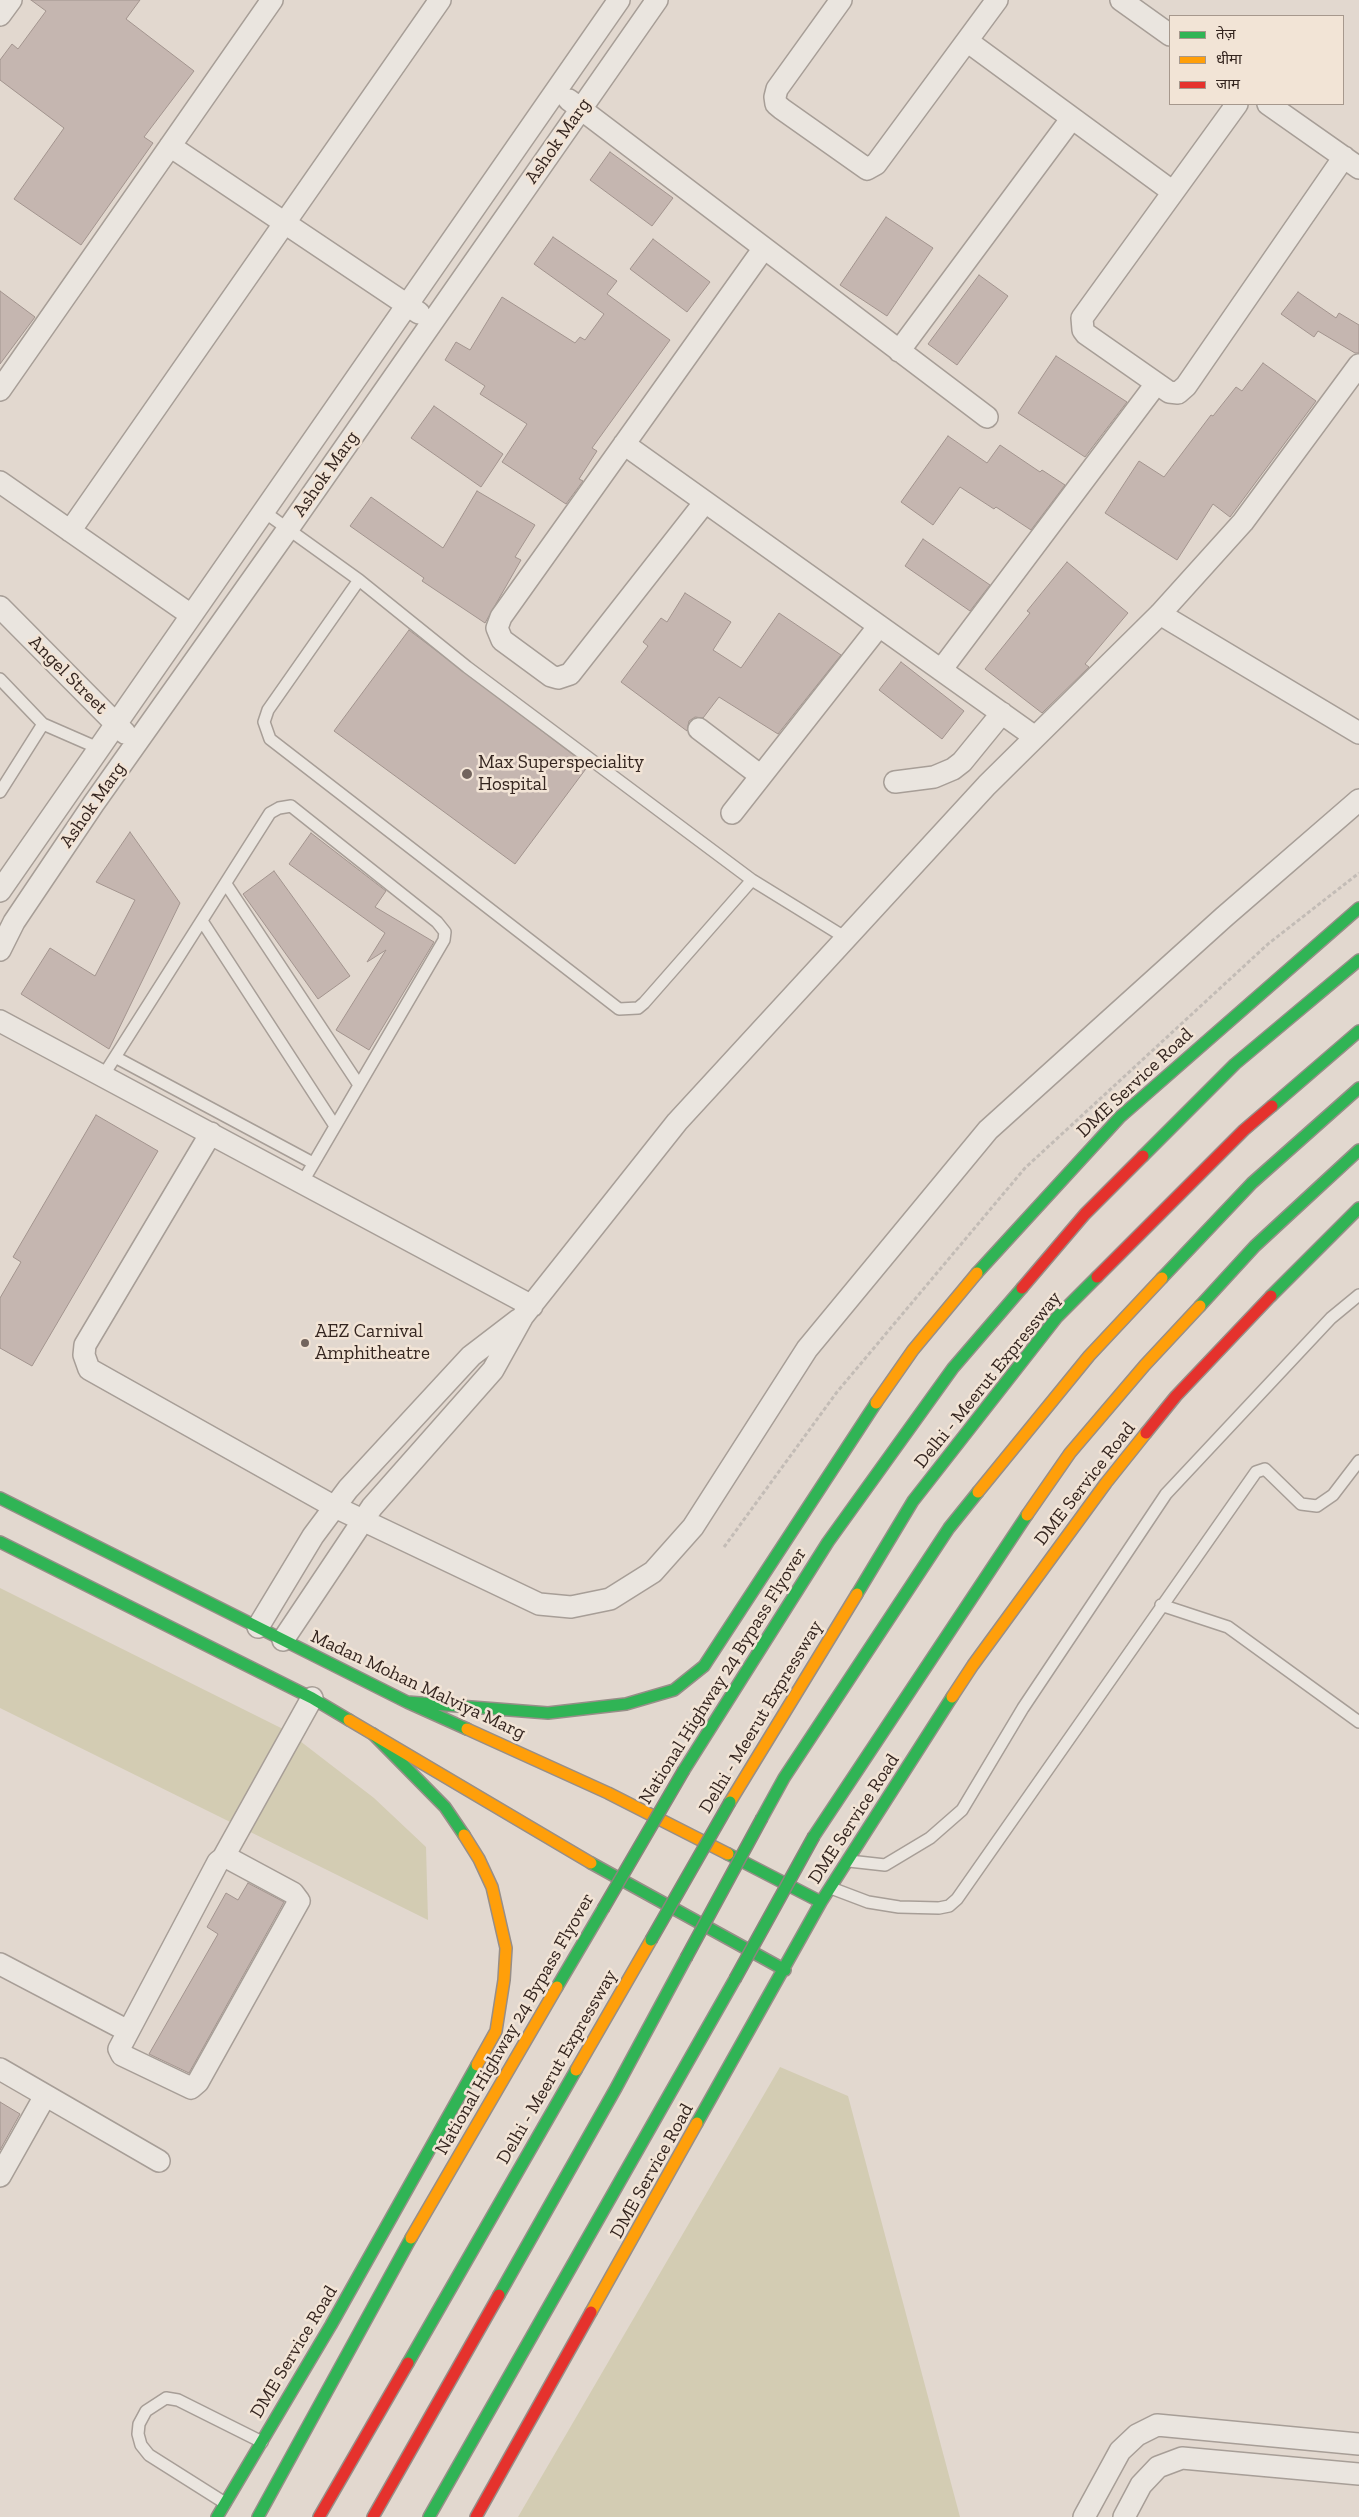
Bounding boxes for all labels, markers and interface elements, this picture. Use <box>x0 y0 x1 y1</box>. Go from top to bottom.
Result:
legend <box>1169 15 1344 105</box>
text: तेज़ <box>1216 25 1236 43</box>
text: धीमा <box>1216 50 1242 68</box>
text: जाम <box>1216 75 1240 93</box>
street label: Ashok Marg <box>520 94 596 188</box>
street label: Ashok Marg <box>288 427 364 521</box>
street label: Angel Street <box>24 631 112 719</box>
place label: Max Superspeciality Hospital <box>478 752 644 796</box>
street label: Ashok Marg <box>55 758 131 852</box>
marker: Max Superspeciality Hospital <box>460 767 474 781</box>
street label: DME Service Road <box>1072 1023 1198 1143</box>
street label: Delhi - Meerut Expressway <box>910 1287 1066 1473</box>
place label: AEZ Carnival Amphitheatre <box>315 1321 430 1365</box>
marker: AEZ Carnival Amphitheatre <box>299 1337 311 1349</box>
street label: DME Service Road <box>1030 1418 1140 1550</box>
street label: National Highway 24 Bypass Flyover <box>634 1543 812 1809</box>
street label: Delhi - Meerut Expressway <box>694 1617 828 1817</box>
street label: Madan Mohan Malviya Marg <box>307 1625 529 1745</box>
street label: DME Service Road <box>804 1750 904 1888</box>
street label: National Highway 24 Bypass Flyover <box>431 1889 599 2159</box>
street label: Delhi - Meerut Expressway <box>492 1966 622 2168</box>
street label: DME Service Road <box>606 2100 698 2242</box>
street label: DME Service Road <box>246 2282 342 2422</box>

